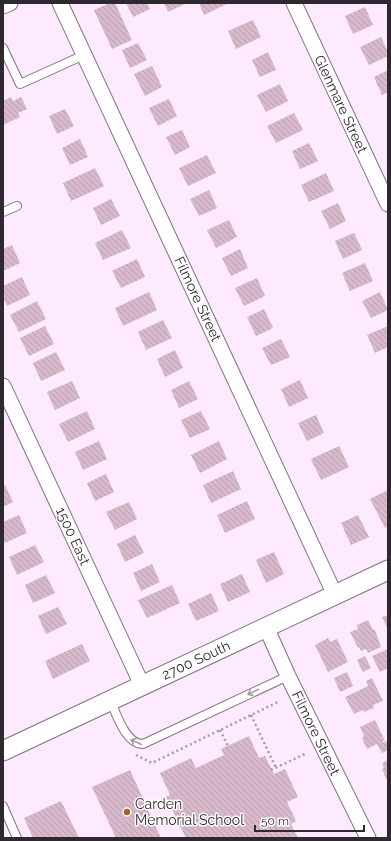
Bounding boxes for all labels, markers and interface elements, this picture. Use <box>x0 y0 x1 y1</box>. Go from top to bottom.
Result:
street label: Glenmare Street <box>311 53 371 156</box>
street label: Filmore Street <box>171 254 225 344</box>
street label: 1500 East <box>53 505 93 568</box>
street label: 2700 South <box>159 637 233 683</box>
street label: Filmore Street <box>289 688 343 778</box>
one-way arrow <box>247 689 259 696</box>
one-way arrow <box>130 738 142 745</box>
place label: Carden Memorial School <box>135 796 244 828</box>
marker: Carden Memorial School <box>122 807 132 817</box>
scale bar <box>255 807 364 833</box>
text: 50 m <box>261 814 289 828</box>

